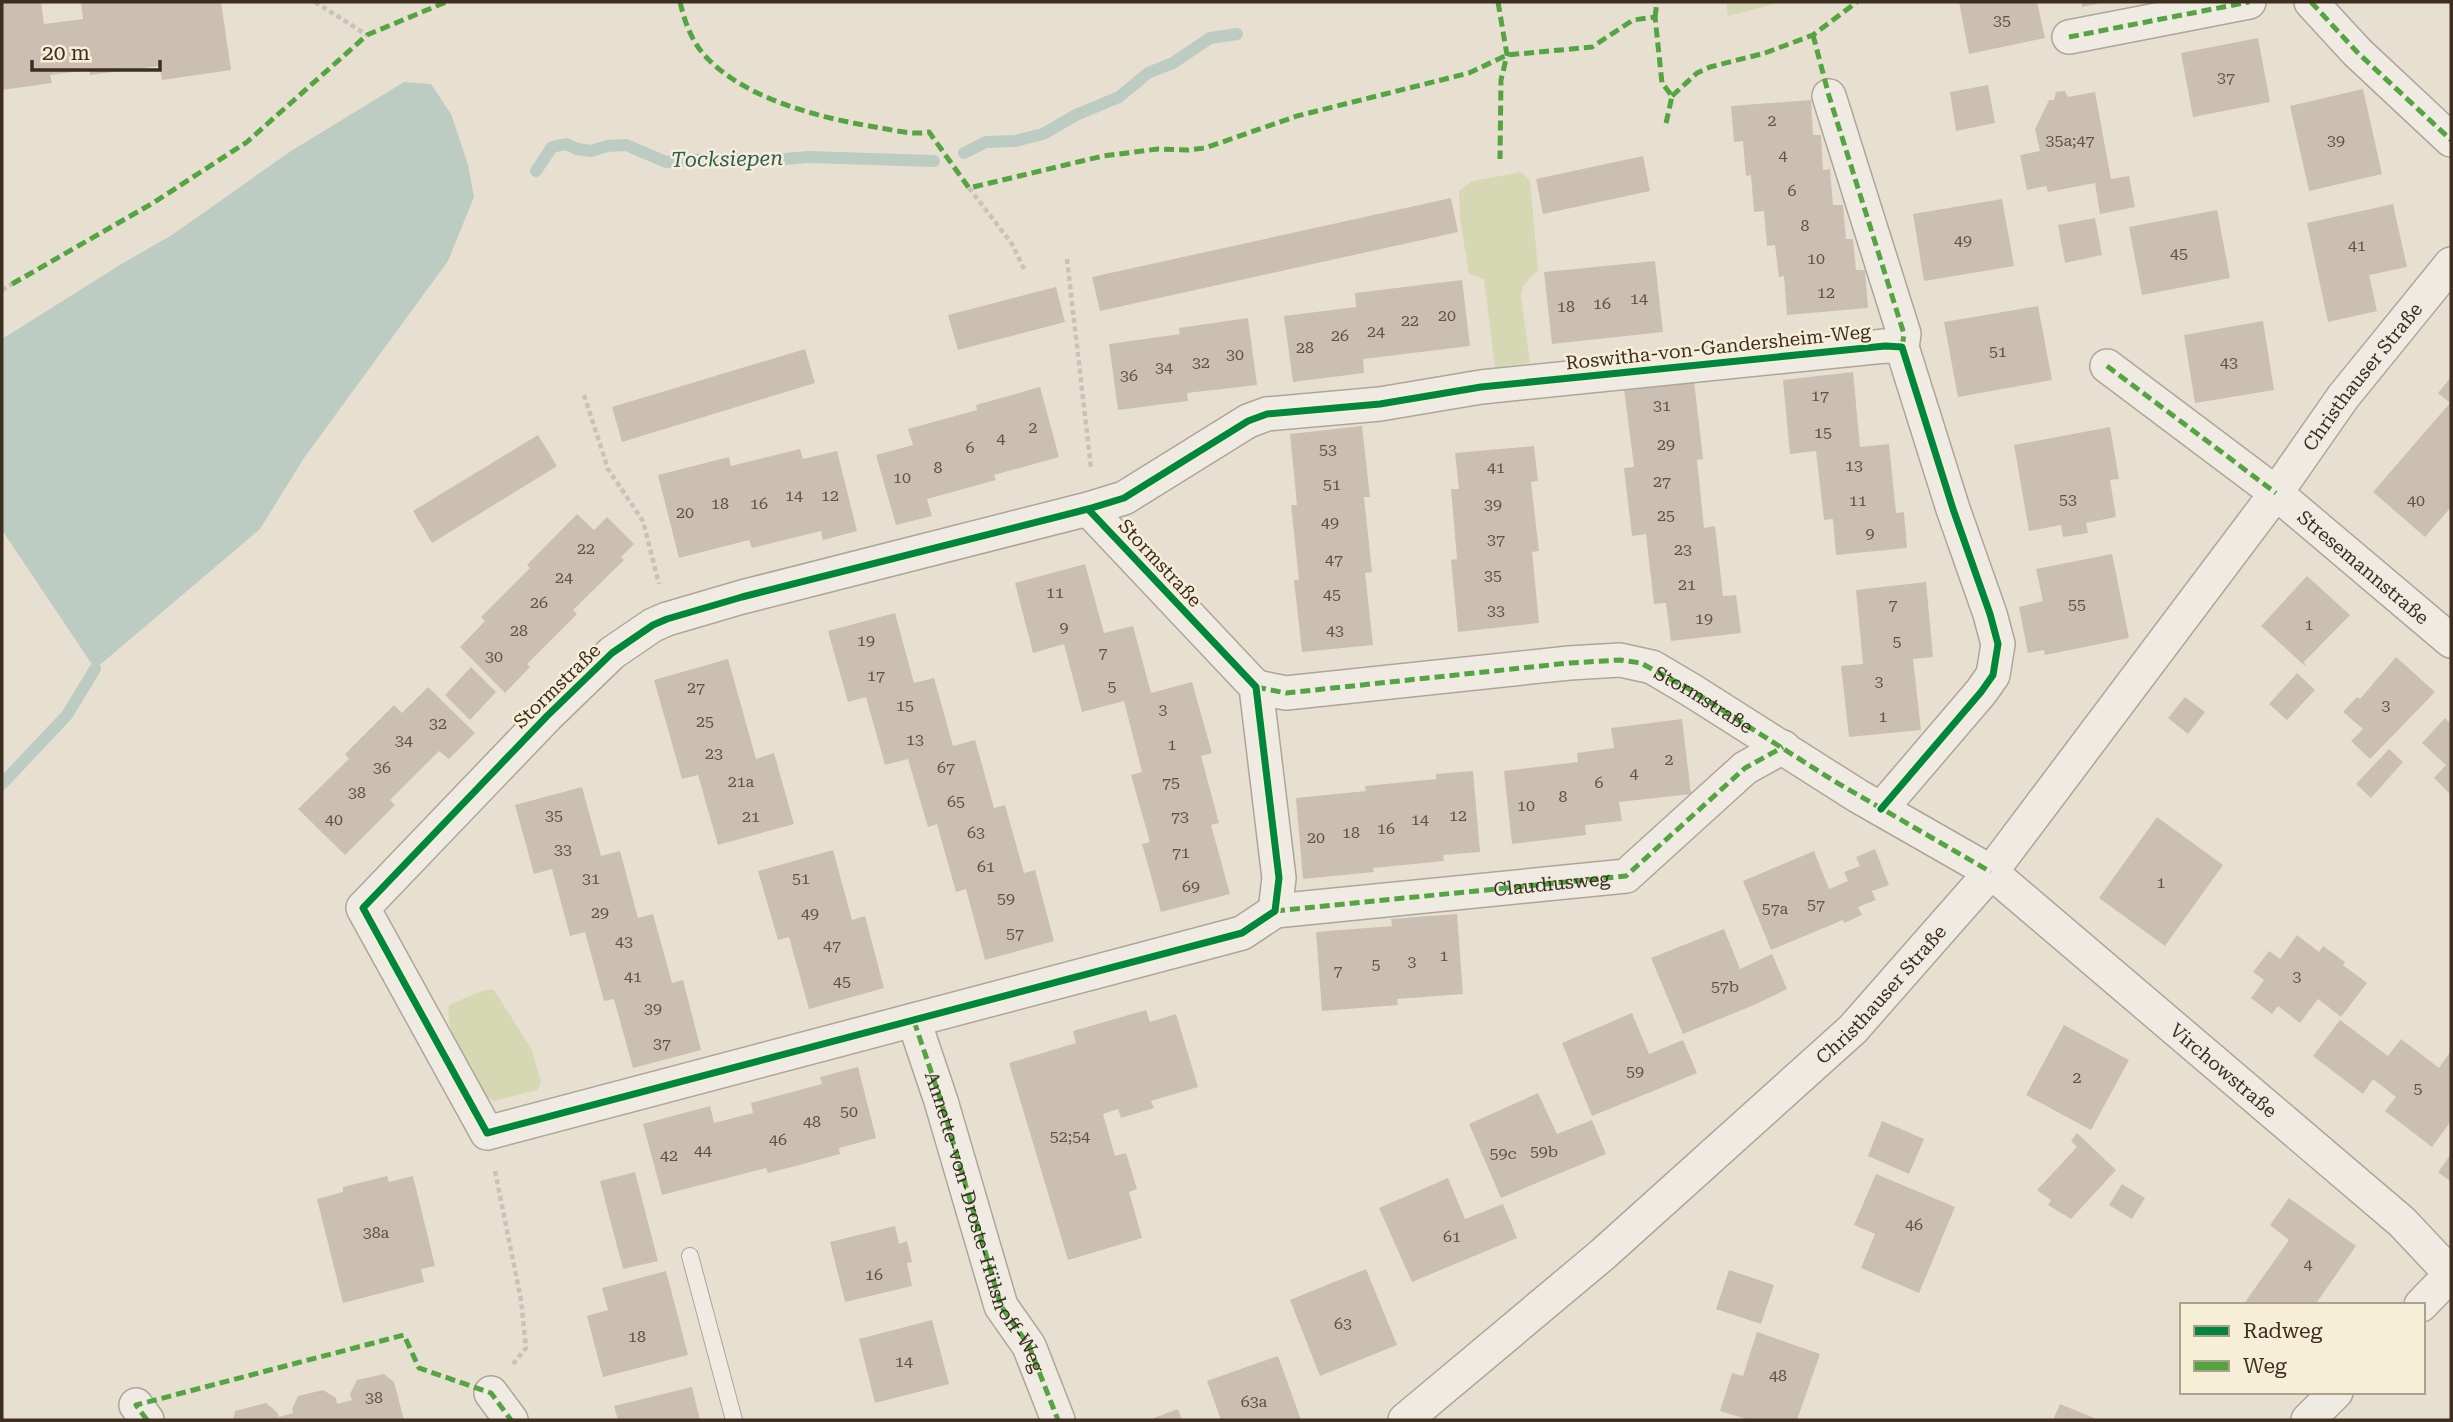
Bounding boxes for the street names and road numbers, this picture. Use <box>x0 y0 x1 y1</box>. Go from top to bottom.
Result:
street label: Christhauser Straße <box>2298 298 2427 455</box>
street label: Roswitha-von-Gandersheim-Weg <box>1564 320 1872 374</box>
street label: Stresemannstraße <box>2293 505 2434 629</box>
street label: Stormstraße <box>1113 514 1207 612</box>
street label: Stormstraße <box>509 639 605 733</box>
street label: Stormstraße <box>1650 661 1758 738</box>
street label: Claudiusweg <box>1492 866 1611 901</box>
street label: Christhauser Straße <box>1811 920 1951 1069</box>
street label: Virchowstraße <box>2166 1018 2282 1122</box>
street label: Annette-von-Droste-Hülshoff-Weg <box>920 1068 1050 1376</box>

